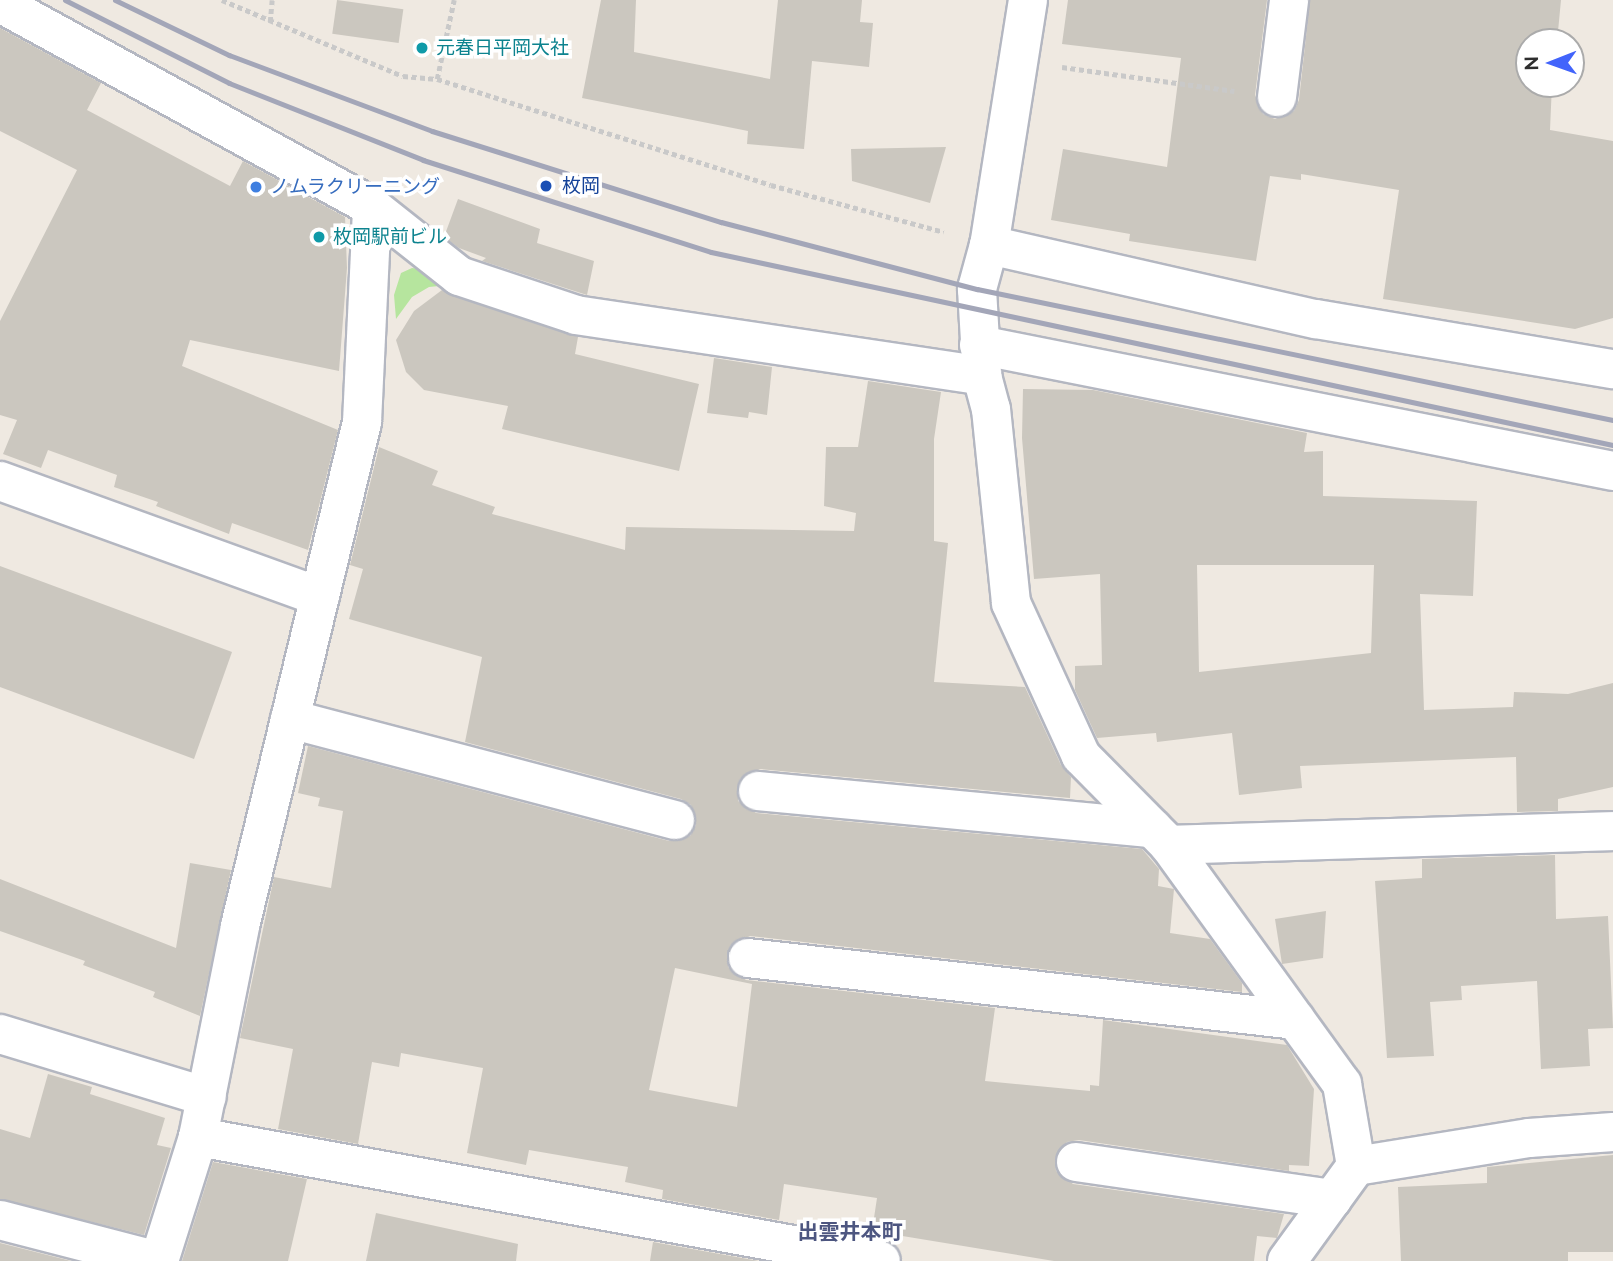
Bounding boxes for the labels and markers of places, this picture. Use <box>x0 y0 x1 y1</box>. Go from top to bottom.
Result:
place label: 元春日平岡大社 <box>436 37 569 59</box>
marker: 元春日平岡大社 <box>414 40 430 56</box>
place label: 枚岡 <box>562 175 600 197</box>
place label: ノムラクリーニング <box>270 176 441 198</box>
marker: 枚岡 <box>536 176 556 196</box>
marker: ノムラクリーニング <box>248 179 264 195</box>
place label: 枚岡駅前ビル <box>333 226 447 248</box>
marker: 枚岡駅前ビル <box>311 229 327 245</box>

